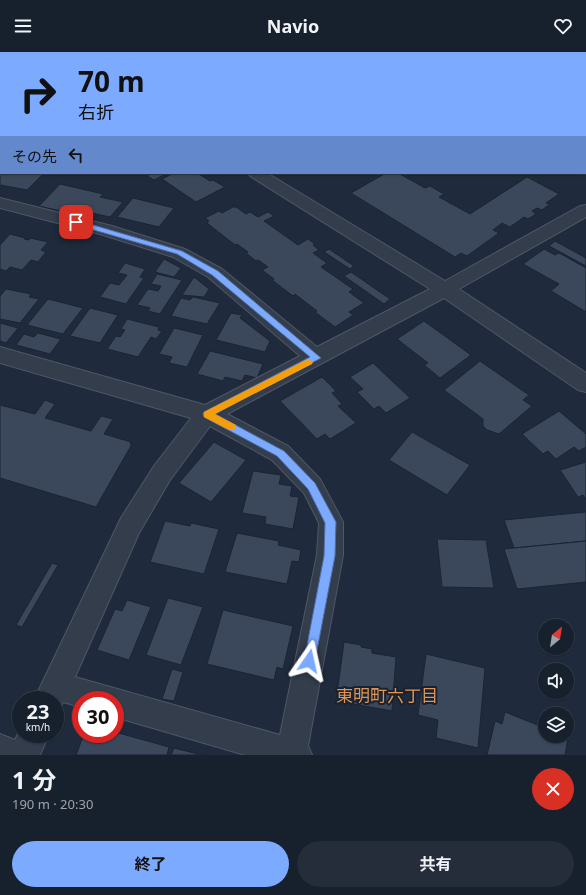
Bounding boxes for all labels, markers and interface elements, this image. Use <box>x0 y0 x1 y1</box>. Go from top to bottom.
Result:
text: Navio <box>267 14 319 38</box>
icon: menu <box>12 15 34 37</box>
icon: heart <box>552 15 574 37</box>
text: 70 m <box>78 62 145 100</box>
icon: right <box>12 68 64 120</box>
text: 右折 <box>78 100 114 124</box>
icon: left <box>65 144 87 166</box>
text: その先 <box>12 146 57 166</box>
pin <box>59 205 93 239</box>
icon: arrive <box>65 211 87 233</box>
north arrow <box>538 619 574 655</box>
map controls <box>538 619 574 743</box>
position arrow <box>288 640 330 682</box>
button: sound <box>538 663 574 699</box>
district label: 東明町六丁目 <box>336 684 438 707</box>
speed limit sign: 30 <box>72 691 124 743</box>
text: 23 <box>27 698 49 725</box>
button: layers <box>538 707 574 743</box>
text: km/h <box>26 720 50 734</box>
text: 1 分 <box>12 763 56 796</box>
button: close <box>532 768 574 810</box>
text: 190 m · 20:30 <box>12 795 93 813</box>
button: 終了 <box>12 841 289 887</box>
button: 共有 <box>297 841 574 887</box>

